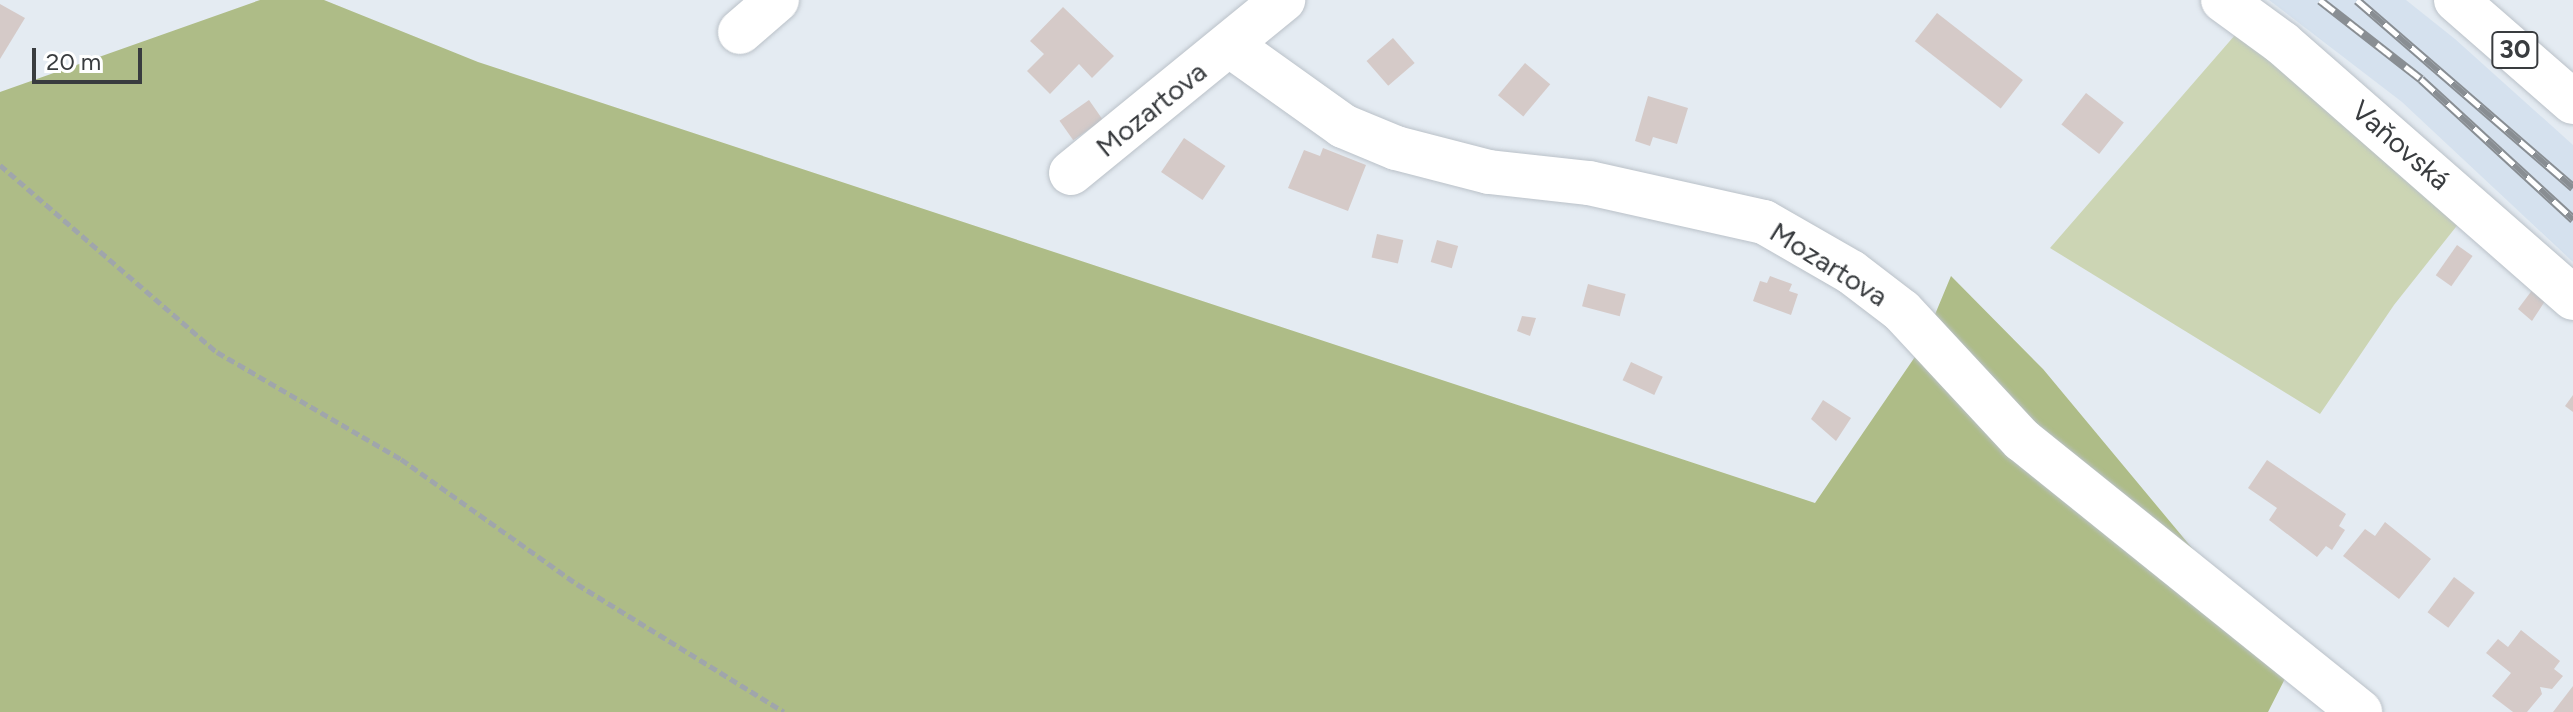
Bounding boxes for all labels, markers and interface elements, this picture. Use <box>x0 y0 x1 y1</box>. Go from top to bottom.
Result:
road number: 30 <box>2491 28 2539 72</box>
scale bar <box>36 32 146 82</box>
text: 20 m <box>46 47 101 76</box>
street label: Mozartova <box>1089 54 1213 164</box>
street label: Vaňovská <box>2345 93 2457 197</box>
street label: Mozartova <box>1764 215 1894 313</box>

